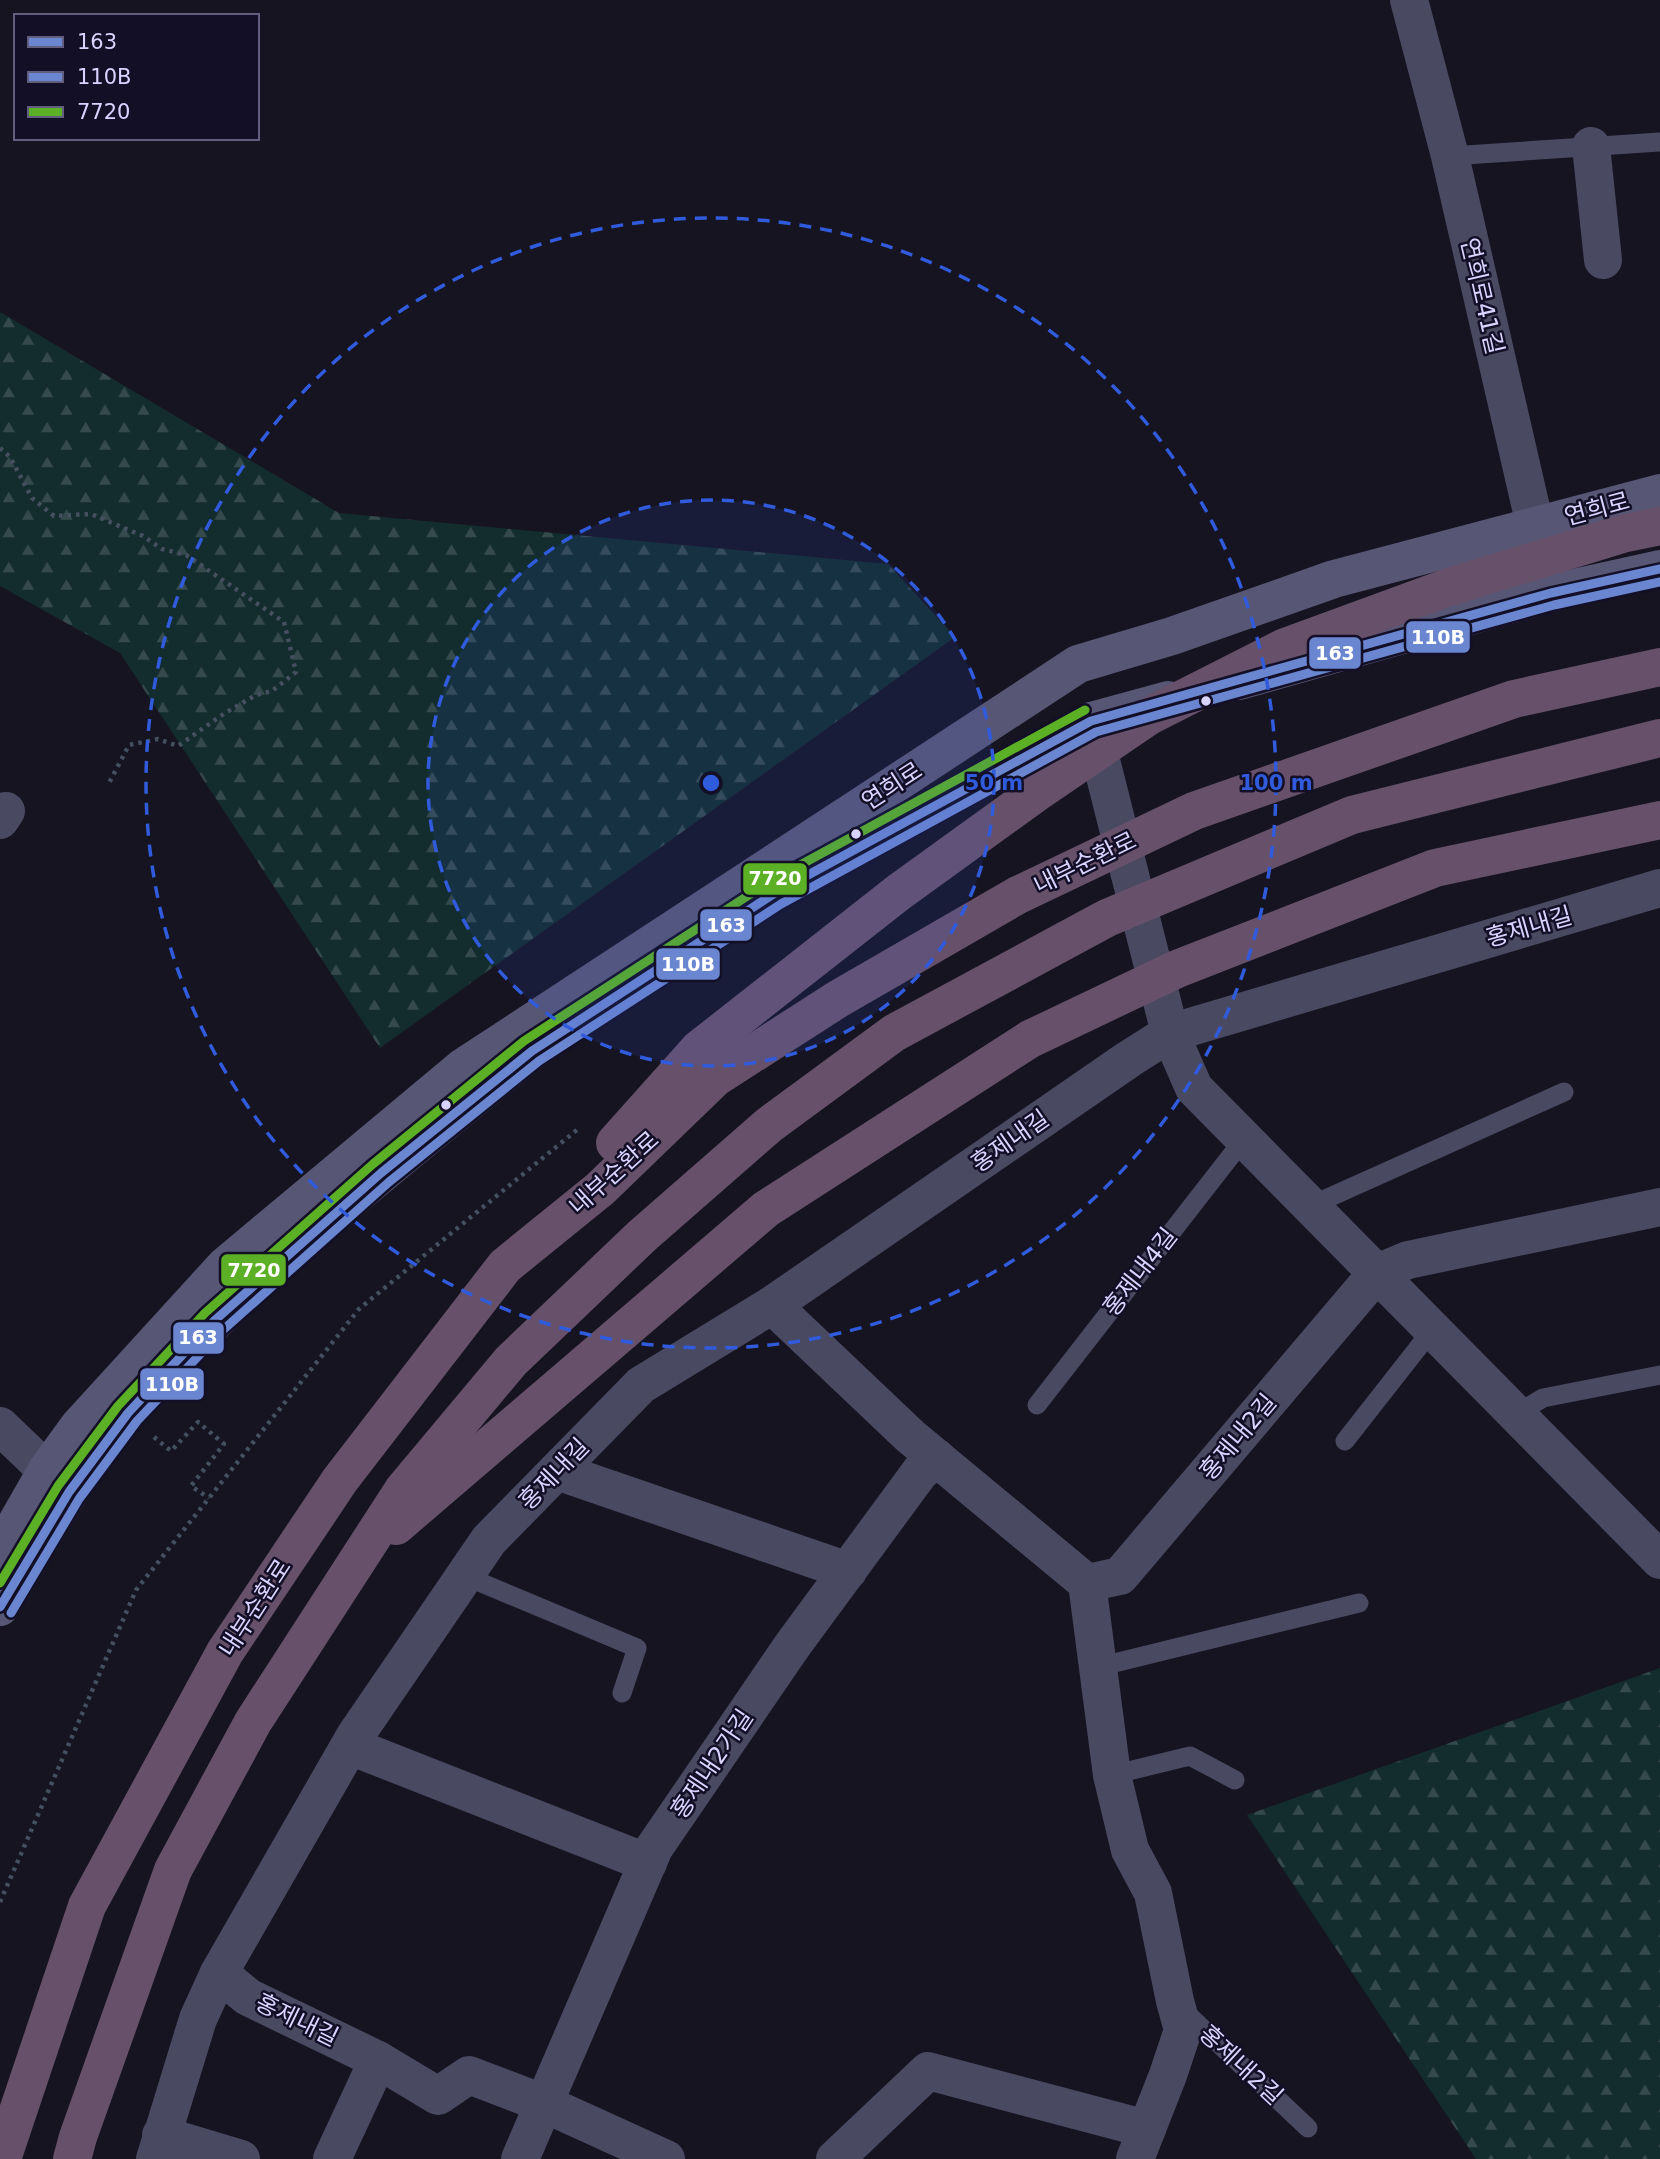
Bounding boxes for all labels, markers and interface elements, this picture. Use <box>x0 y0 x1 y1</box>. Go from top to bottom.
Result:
legend <box>14 14 259 140</box>
text: 163 <box>77 30 117 54</box>
text: 110B <box>77 65 132 89</box>
text: 7720 <box>77 100 130 124</box>
street label: 연희로41길 <box>1455 235 1509 357</box>
street label: 연희로 <box>1561 487 1633 531</box>
line badge: 110B <box>1405 620 1471 654</box>
text: 110B <box>1411 626 1465 648</box>
line badge: 163 <box>1308 636 1362 670</box>
text: 163 <box>1315 642 1355 664</box>
unlabelled marker <box>1199 694 1213 708</box>
street label: 연희로 <box>857 756 927 816</box>
centre of rings <box>699 771 723 795</box>
text: 50 m <box>965 771 1023 795</box>
text: 100 m <box>1239 771 1313 795</box>
street label: 내부순환로 <box>1029 826 1141 900</box>
unlabelled marker <box>849 827 863 841</box>
line badge: 7720 <box>742 862 808 896</box>
text: 7720 <box>749 867 801 889</box>
street label: 홍제내길 <box>1483 901 1575 953</box>
line badge: 163 <box>699 908 753 942</box>
text: 163 <box>706 914 746 936</box>
line badge: 110B <box>655 947 721 981</box>
text: 110B <box>661 953 715 975</box>
unlabelled marker <box>439 1098 453 1112</box>
street label: 홍제내길 <box>966 1104 1054 1178</box>
street label: 내부순환로 <box>564 1126 664 1220</box>
street label: 홍제내4길 <box>1097 1223 1183 1321</box>
line badge: 7720 <box>220 1253 287 1287</box>
text: 7720 <box>228 1259 280 1281</box>
line badge: 163 <box>172 1321 225 1355</box>
text: 163 <box>178 1326 218 1348</box>
line badge: 110B <box>139 1367 205 1401</box>
text: 110B <box>145 1373 199 1395</box>
street label: 홍제내2길 <box>1194 1388 1282 1486</box>
street label: 홍제내길 <box>513 1433 595 1515</box>
street label: 내부순환로 <box>213 1554 297 1662</box>
street label: 홍제내2가길 <box>665 1704 759 1824</box>
street label: 홍제내길 <box>251 1988 343 2052</box>
street label: 홍제내2길 <box>1194 2019 1288 2111</box>

